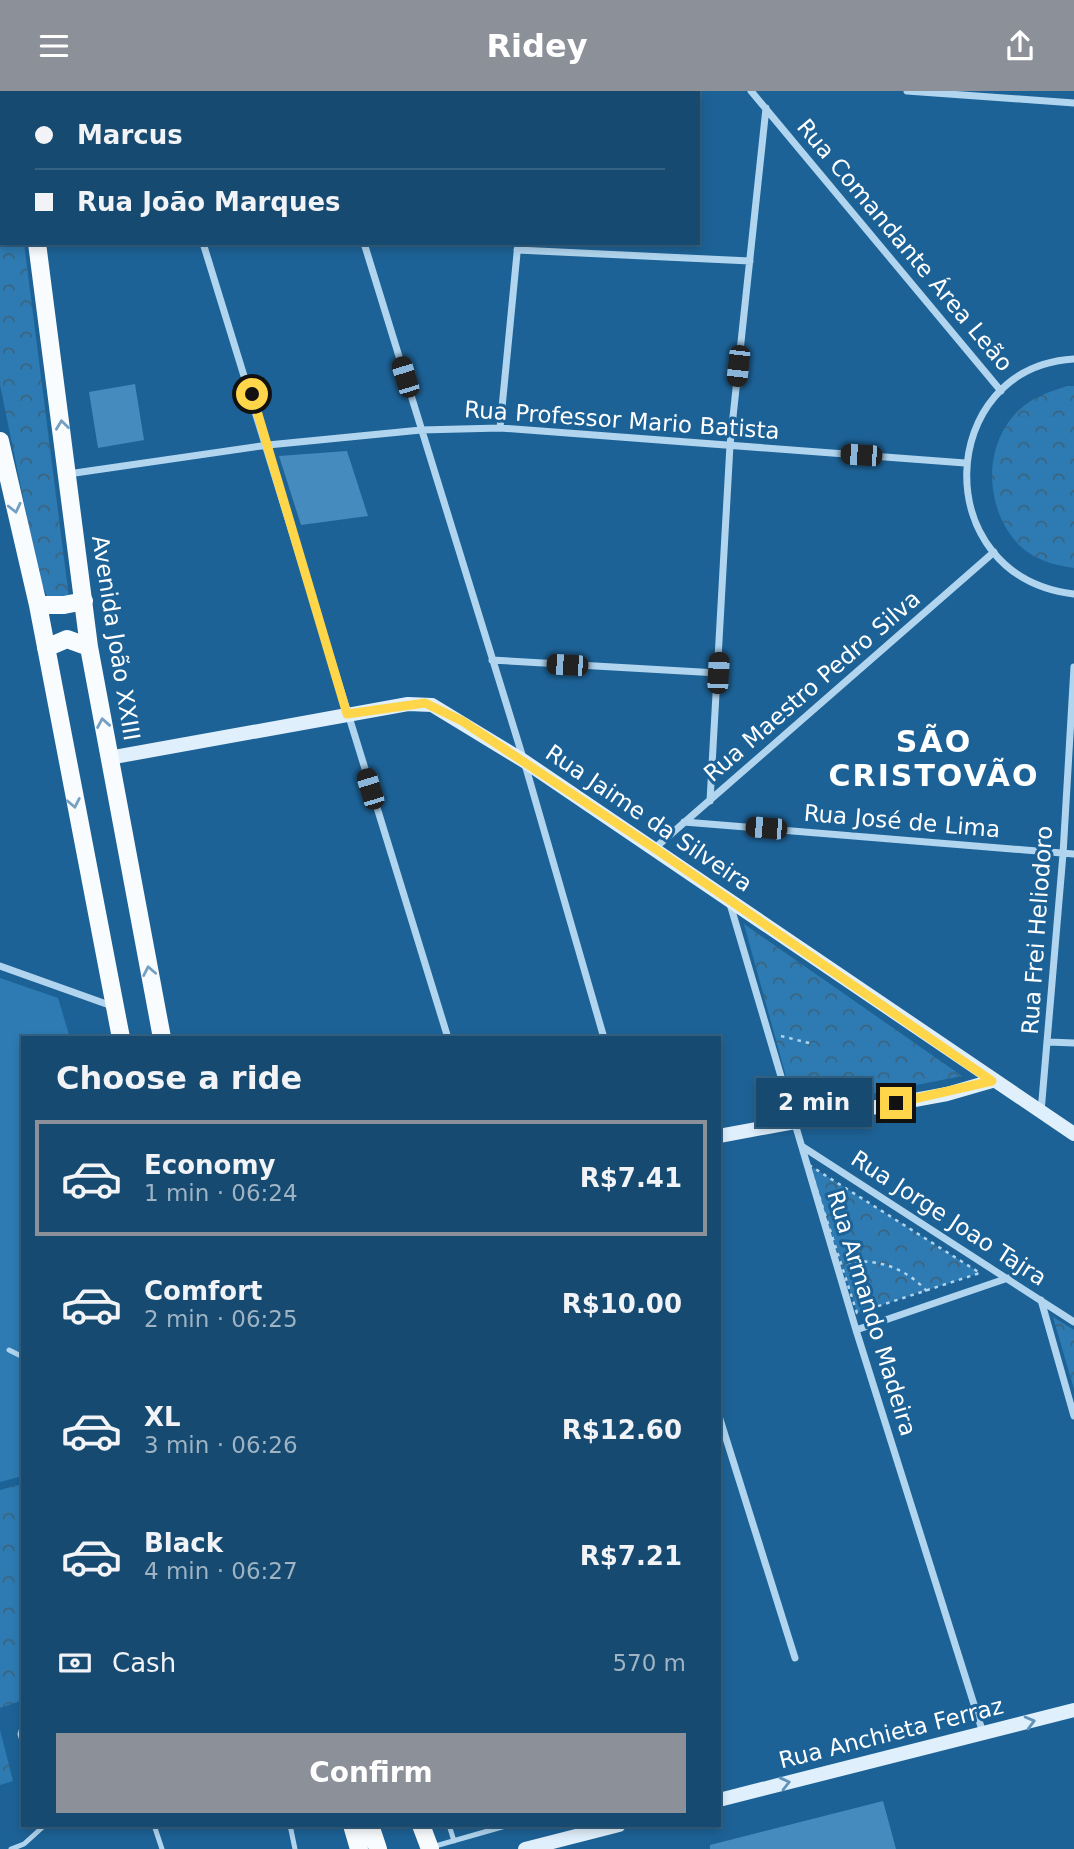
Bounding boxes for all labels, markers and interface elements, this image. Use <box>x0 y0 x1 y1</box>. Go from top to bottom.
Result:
icon: menu <box>35 27 73 65</box>
text: Ridey <box>486 27 588 65</box>
icon: share <box>1001 27 1039 65</box>
street label: Rua Comandante Área Leão <box>792 113 1019 376</box>
text: Marcus <box>77 120 183 150</box>
text: Rua João Marques <box>77 187 341 217</box>
car <box>726 344 751 388</box>
car <box>389 354 422 400</box>
route start <box>236 378 268 410</box>
street label: Rua Professor Mario Batista <box>463 396 781 444</box>
one-way arrow <box>55 419 70 431</box>
car <box>840 443 883 467</box>
one-way arrow <box>7 502 22 514</box>
street label: Avenida João XXIII <box>87 534 145 742</box>
street label: Rua Maestro Pedro Silva <box>699 585 925 787</box>
car <box>707 651 730 695</box>
car <box>546 653 589 677</box>
one-way arrow <box>96 717 111 729</box>
district label: SÃO CRISTOVÃO <box>829 723 1039 793</box>
street label: Rua Jaime da Silveira <box>541 739 757 897</box>
car <box>354 766 387 812</box>
one-way arrow <box>66 797 81 809</box>
street label: Rua José de Lima <box>803 799 1001 843</box>
car <box>745 816 788 840</box>
street label: Rua Frei Heliodoro <box>1017 825 1057 1035</box>
one-way arrow <box>142 965 157 977</box>
text: Choose a ride <box>56 1059 302 1097</box>
callout: 2 min <box>756 1079 872 1127</box>
route end <box>880 1087 912 1119</box>
text: 2 min <box>778 1089 850 1115</box>
street label: Rua Jorge Joao Tajra <box>847 1145 1051 1291</box>
icon: car <box>60 1147 123 1210</box>
text: Economy <box>144 1150 275 1180</box>
text: R$7.41 <box>580 1163 682 1193</box>
text: 1 min · 06:24 <box>144 1180 298 1206</box>
street label: Rua Armando Madeira <box>822 1187 922 1439</box>
icon: car <box>60 1273 123 1336</box>
text: Comfort <box>144 1276 262 1306</box>
text: R$10.00 <box>562 1289 682 1319</box>
text: 2 min · 06:25 <box>144 1306 298 1332</box>
icon: car <box>60 1399 123 1462</box>
text: XL <box>144 1402 181 1432</box>
text: R$12.60 <box>562 1415 682 1445</box>
text: 3 min · 06:26 <box>144 1432 298 1458</box>
icon: car <box>60 1525 123 1588</box>
text: Black <box>144 1528 223 1558</box>
text: R$7.21 <box>580 1541 682 1571</box>
text: 4 min · 06:27 <box>144 1558 298 1584</box>
icon: cash <box>56 1644 94 1682</box>
text: Cash <box>112 1648 176 1678</box>
text: 570 m <box>612 1650 686 1676</box>
street label: Rua Anchieta Ferraz <box>776 1693 1006 1773</box>
one-way arrow <box>1024 1716 1036 1730</box>
button: Confirm <box>56 1733 686 1813</box>
one-way arrow <box>779 1777 791 1791</box>

